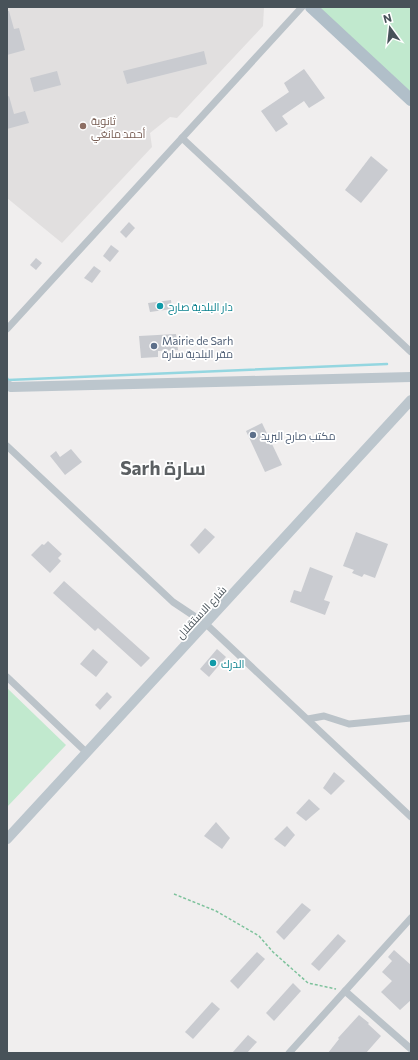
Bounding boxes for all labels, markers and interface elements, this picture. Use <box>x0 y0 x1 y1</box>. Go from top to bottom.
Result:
north arrow <box>370 8 410 48</box>
text: N <box>382 11 393 25</box>
place label: ثانوية أحمد مانغي <box>91 114 145 143</box>
marker: ثانوية أحمد مانغي <box>78 121 88 131</box>
place label: دار البلدية صارح <box>168 300 233 315</box>
marker: دار البلدية صارح <box>155 301 165 311</box>
place label: Mairie de Sarh مقر البلدية سارة <box>162 334 233 361</box>
marker: Mairie de Sarh مقر البلدية سارة <box>149 341 159 351</box>
place label: مكتب صارح البريد <box>261 429 336 444</box>
marker: مكتب صارح البريد <box>248 430 258 440</box>
district label: Sarh سارة <box>120 456 206 480</box>
street label: شارع الاستقلال <box>173 583 230 642</box>
place label: الدرك <box>221 657 244 671</box>
marker: الدرك <box>208 658 218 668</box>

